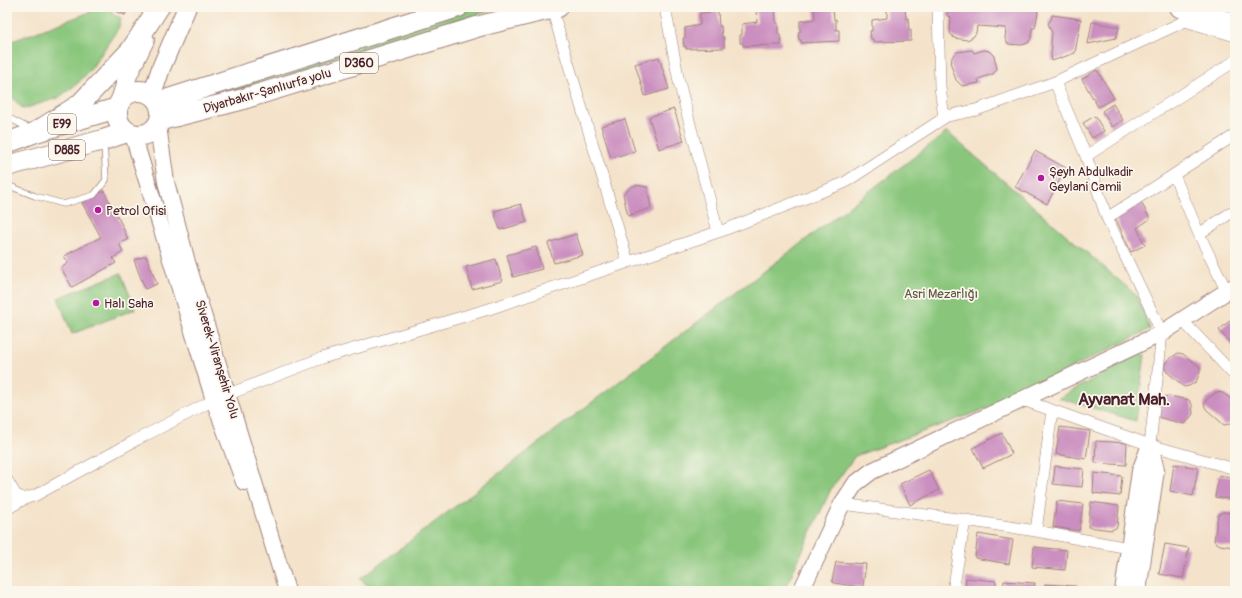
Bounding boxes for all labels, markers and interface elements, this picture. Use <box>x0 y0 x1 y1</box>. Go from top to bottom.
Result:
road number: D360 <box>340 53 378 73</box>
street label: Diyarbakır-Şanlıurfa yolu <box>201 65 333 117</box>
road number: E99 <box>48 114 76 134</box>
road number: D885 <box>49 140 85 160</box>
place label: Şeyh Abdulkadir Geylani Camii <box>1049 164 1134 195</box>
marker: Şeyh Abdulkadir Geylani Camii <box>1036 173 1046 183</box>
place label: Petrol Ofisi <box>106 203 166 219</box>
marker: Petrol Ofisi <box>93 205 103 215</box>
park label: Asri Mezarlığı <box>904 286 978 302</box>
place label: Halı Saha <box>104 296 153 312</box>
marker: Halı Saha <box>91 298 101 308</box>
street label: Siverek-Viranşehir Yolu <box>191 298 243 421</box>
district label: Ayvanat Mah. <box>1078 389 1170 410</box>

